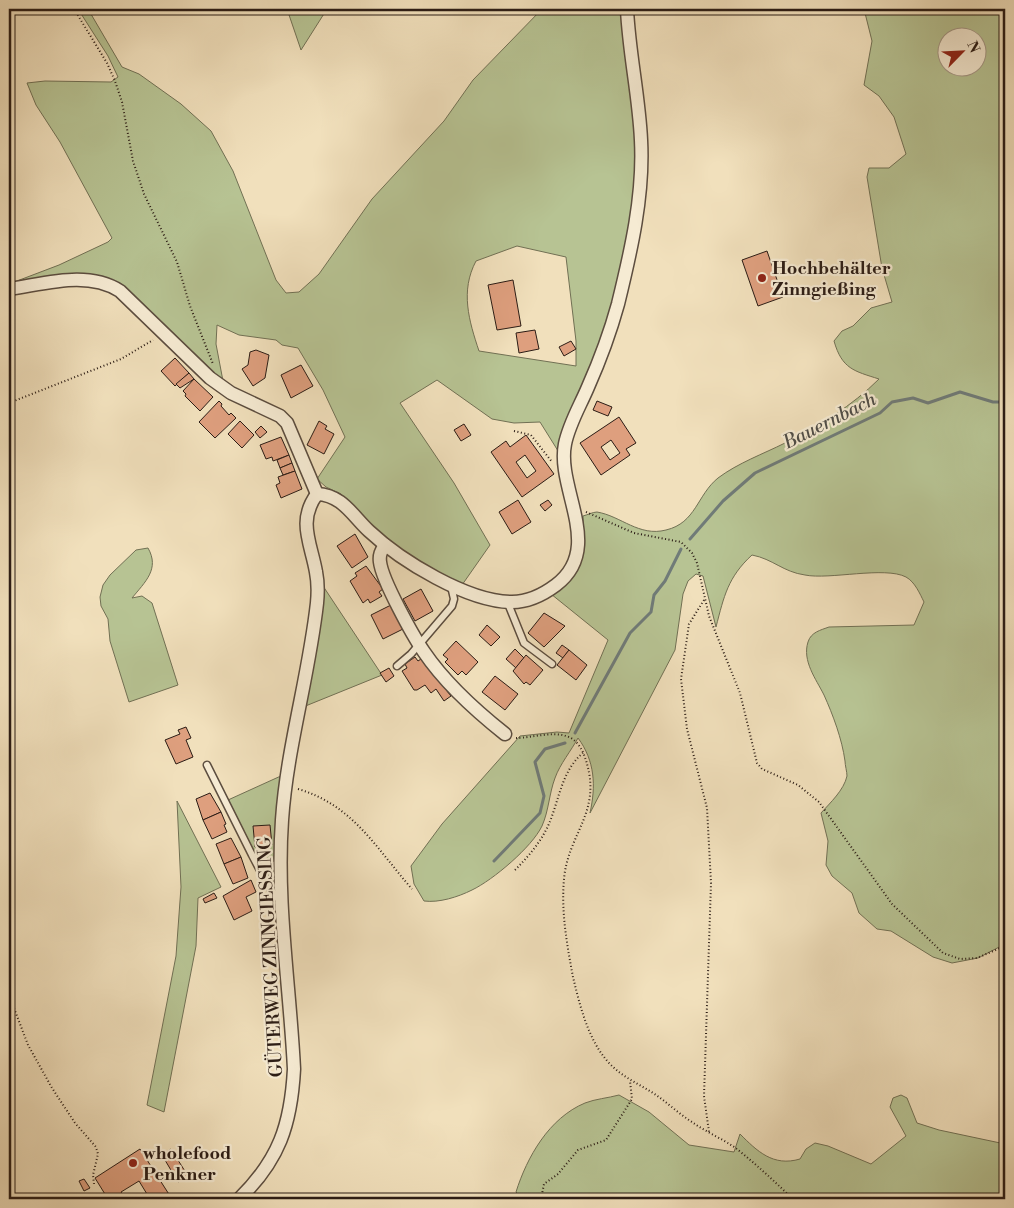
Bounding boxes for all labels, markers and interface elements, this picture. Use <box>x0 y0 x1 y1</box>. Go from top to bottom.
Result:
north arrow <box>936 28 986 78</box>
text: N <box>962 38 983 56</box>
place label: Hochbehälter Zinngießing <box>772 257 891 301</box>
marker: Hochbehälter Zinngießing <box>756 272 768 284</box>
water label: Bauernbach <box>778 387 881 455</box>
street label: GÜTERWEG ZINNGIESSING <box>253 835 288 1078</box>
place label: wholefood Penkner <box>142 1142 231 1186</box>
marker: wholefood Penkner <box>127 1157 139 1169</box>

